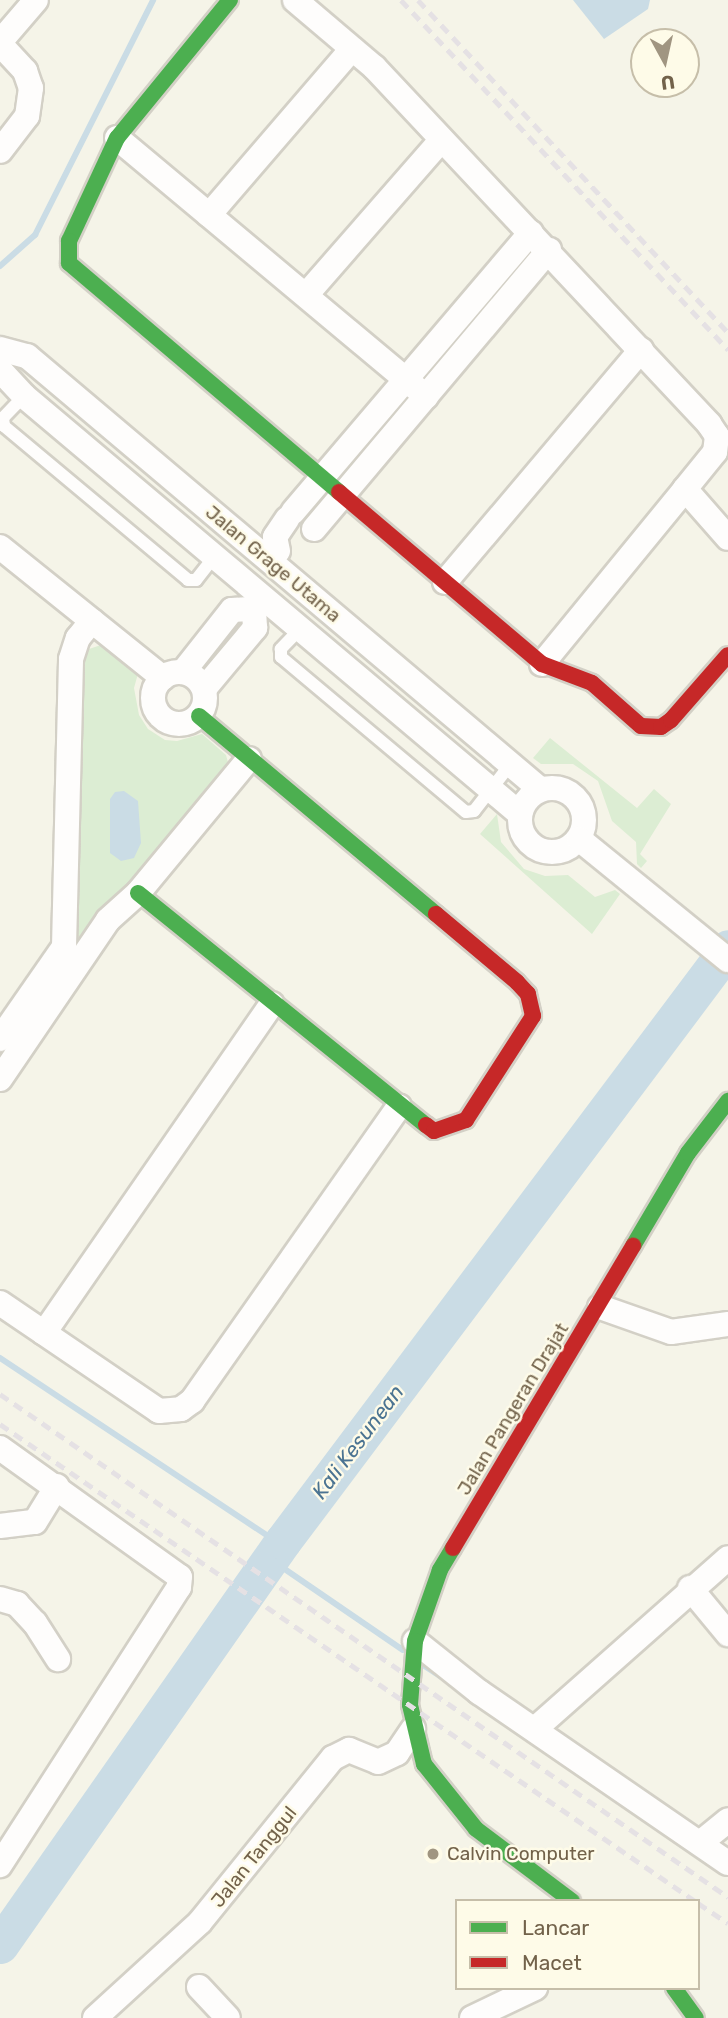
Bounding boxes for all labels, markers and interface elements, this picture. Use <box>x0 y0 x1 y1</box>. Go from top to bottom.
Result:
north arrow <box>630 28 700 98</box>
text: U <box>659 70 676 95</box>
street label: Jalan Grage Utama <box>201 501 345 627</box>
street label: Jalan Pangeran Drajat <box>453 1319 573 1499</box>
water label: Kali Kesunean <box>307 1380 409 1504</box>
street label: Jalan Tanggul <box>206 1802 302 1912</box>
place label: Calvin Computer <box>447 1843 595 1865</box>
marker: Calvin Computer <box>425 1846 441 1862</box>
legend <box>455 1899 700 1990</box>
text: Lancar <box>522 1915 589 1940</box>
text: Macet <box>522 1950 582 1975</box>

